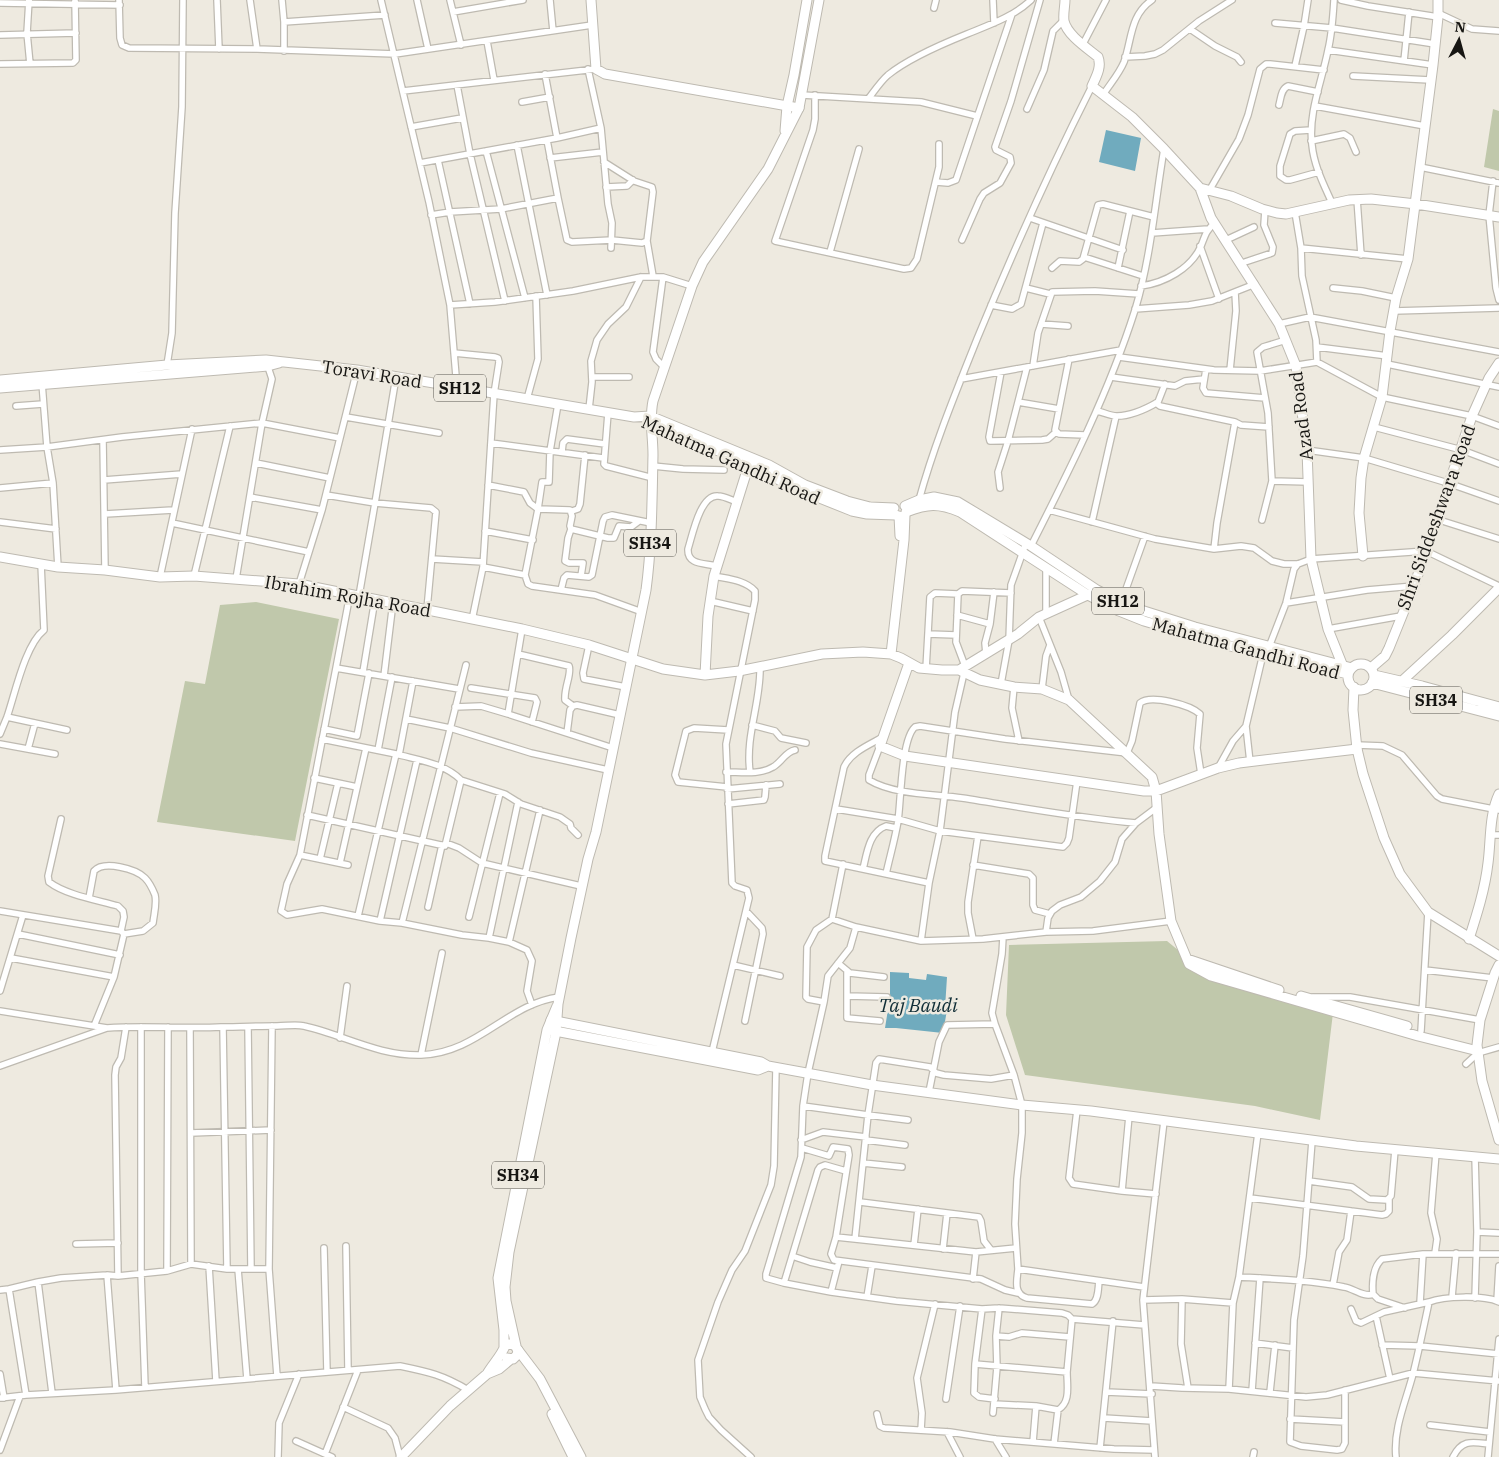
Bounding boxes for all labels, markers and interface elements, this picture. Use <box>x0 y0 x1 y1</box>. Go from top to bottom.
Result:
north arrow <box>1434 15 1484 65</box>
text: N <box>1454 18 1467 37</box>
street label: Toravi Road <box>320 355 424 393</box>
street label: Azad Road <box>1284 370 1318 462</box>
road number: SH12 <box>434 374 486 402</box>
street label: Mahatma Gandhi Road <box>638 410 824 510</box>
street label: Shri Siddeshwara Road <box>1392 421 1480 613</box>
road number: SH34 <box>624 530 676 556</box>
street label: Ibrahim Rojha Road <box>263 570 433 622</box>
road number: SH12 <box>1092 588 1144 614</box>
street label: Mahatma Gandhi Road <box>1150 612 1342 684</box>
road number: SH34 <box>1410 686 1462 714</box>
water label: Taj Baudi <box>878 993 958 1017</box>
road number: SH34 <box>492 1162 544 1188</box>

